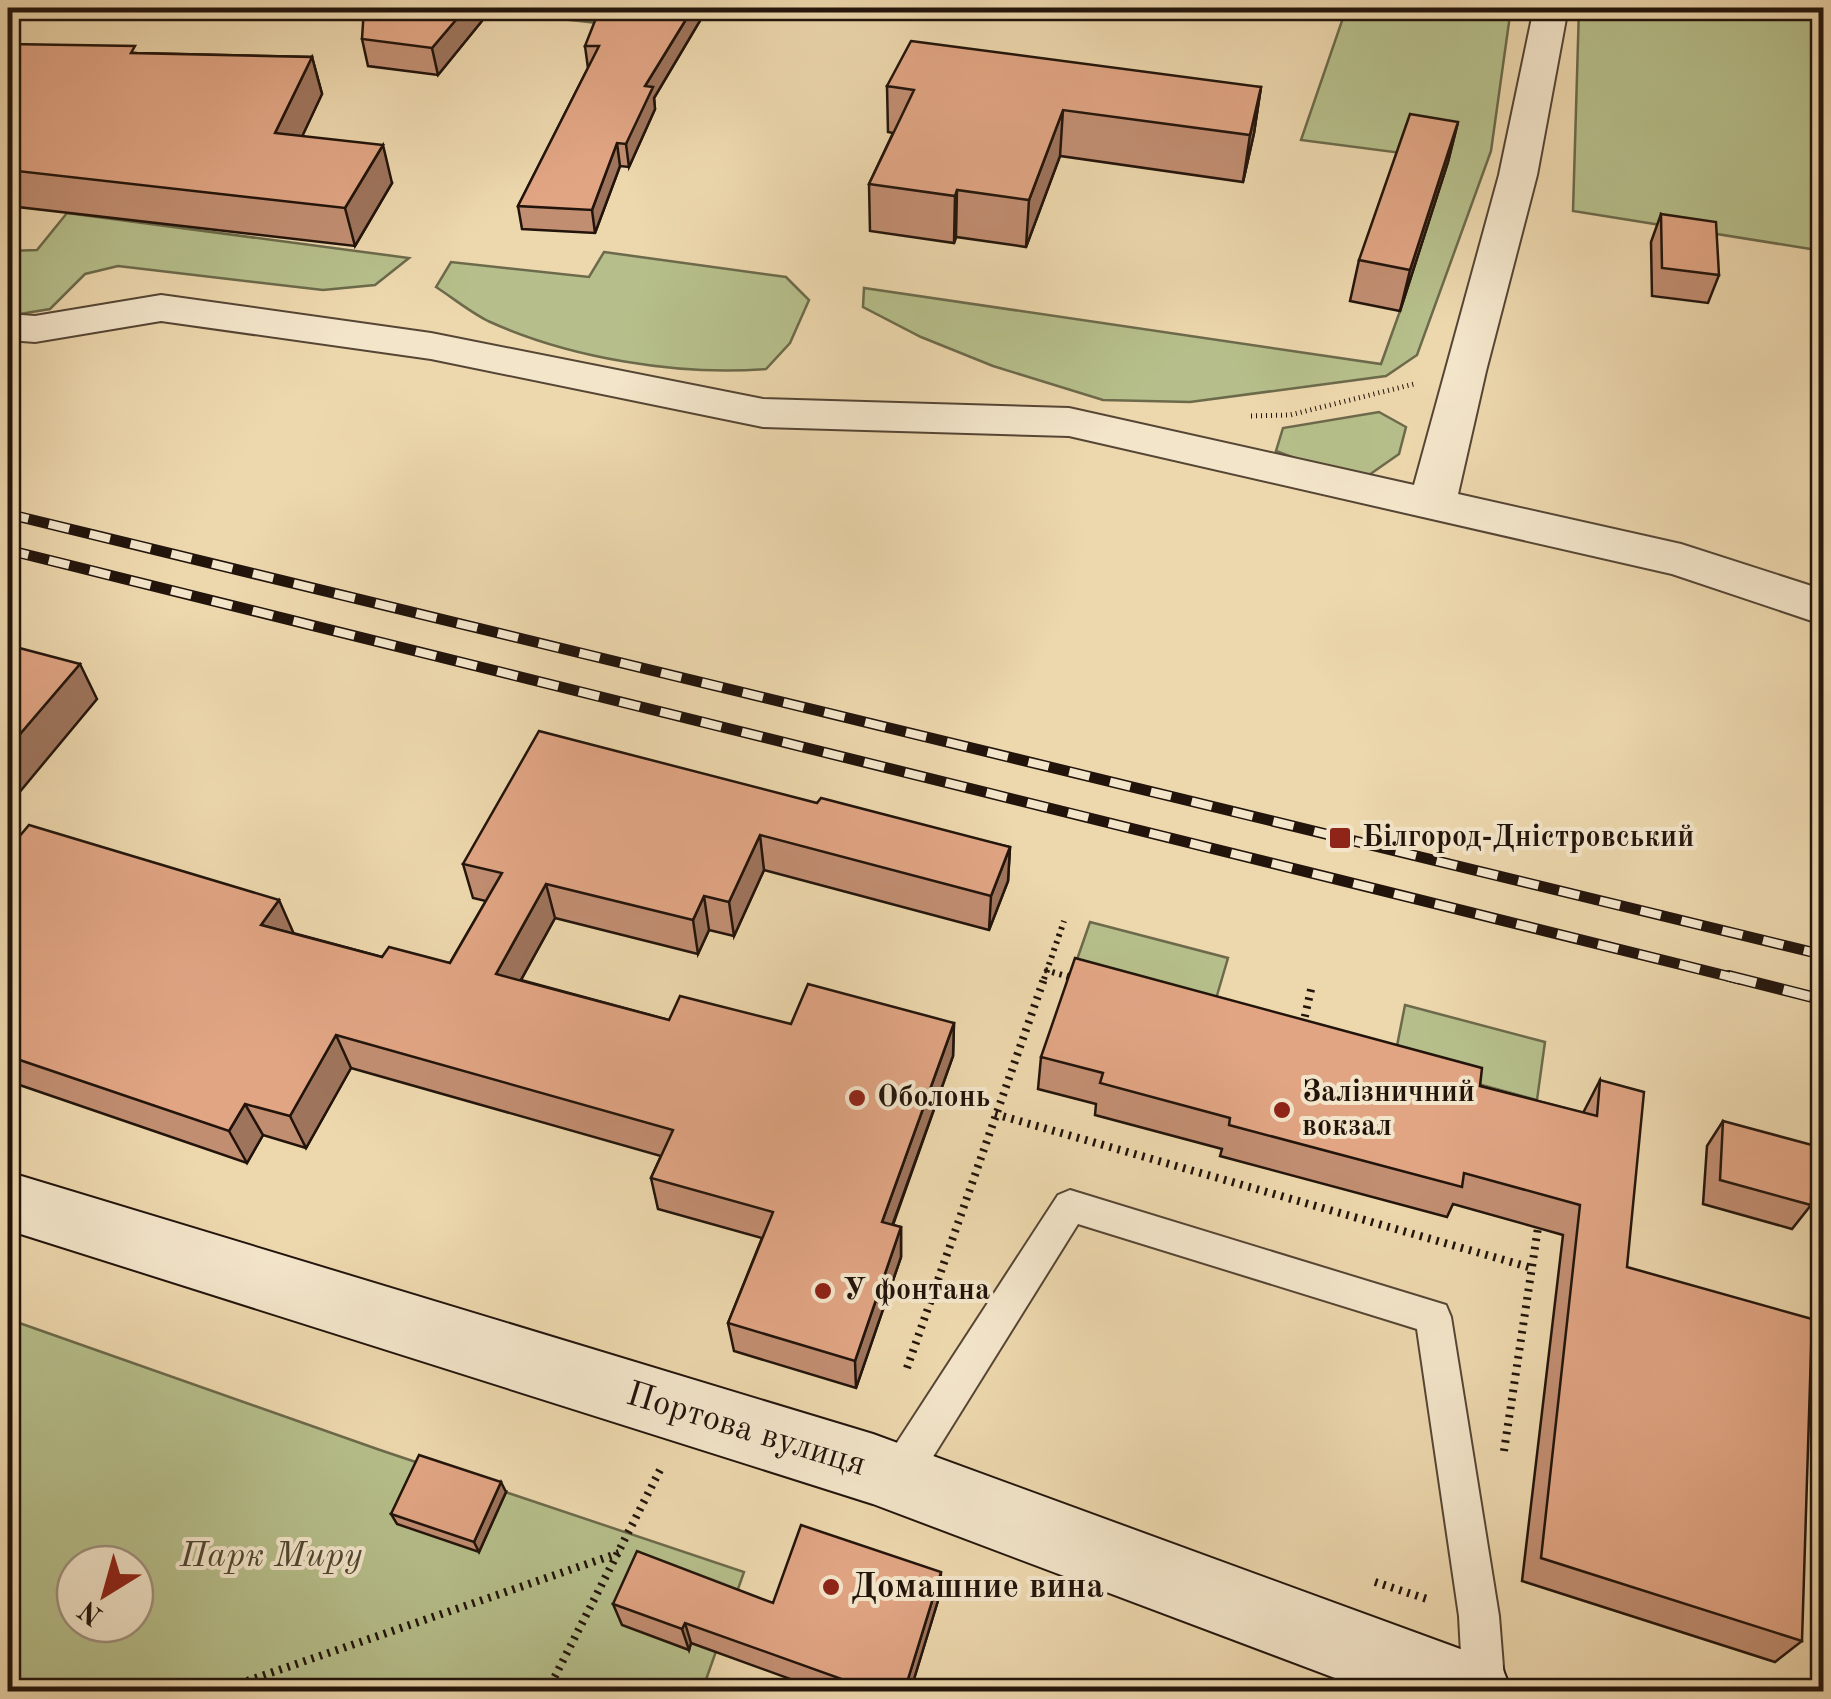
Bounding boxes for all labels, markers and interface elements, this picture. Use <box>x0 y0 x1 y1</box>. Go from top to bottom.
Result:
place label: Білгород-Дністровський <box>1362 823 1694 853</box>
marker: Білгород-Дністровський <box>1327 825 1353 851</box>
place label: Залізничний вокзал <box>1302 1078 1475 1142</box>
place label: Оболонь <box>877 1083 990 1113</box>
marker: Оболонь <box>846 1087 868 1109</box>
marker: Залізничний вокзал <box>1271 1099 1293 1121</box>
place label: У фонтана <box>843 1276 990 1306</box>
marker: У фонтана <box>812 1280 834 1302</box>
street label: Портова вулиця <box>622 1377 870 1483</box>
park label: Парк Миру <box>179 1539 362 1574</box>
north arrow <box>55 1544 155 1644</box>
place label: Домашние вина <box>851 1570 1104 1605</box>
marker: Домашние вина <box>820 1576 842 1598</box>
text: N <box>74 1594 109 1629</box>

